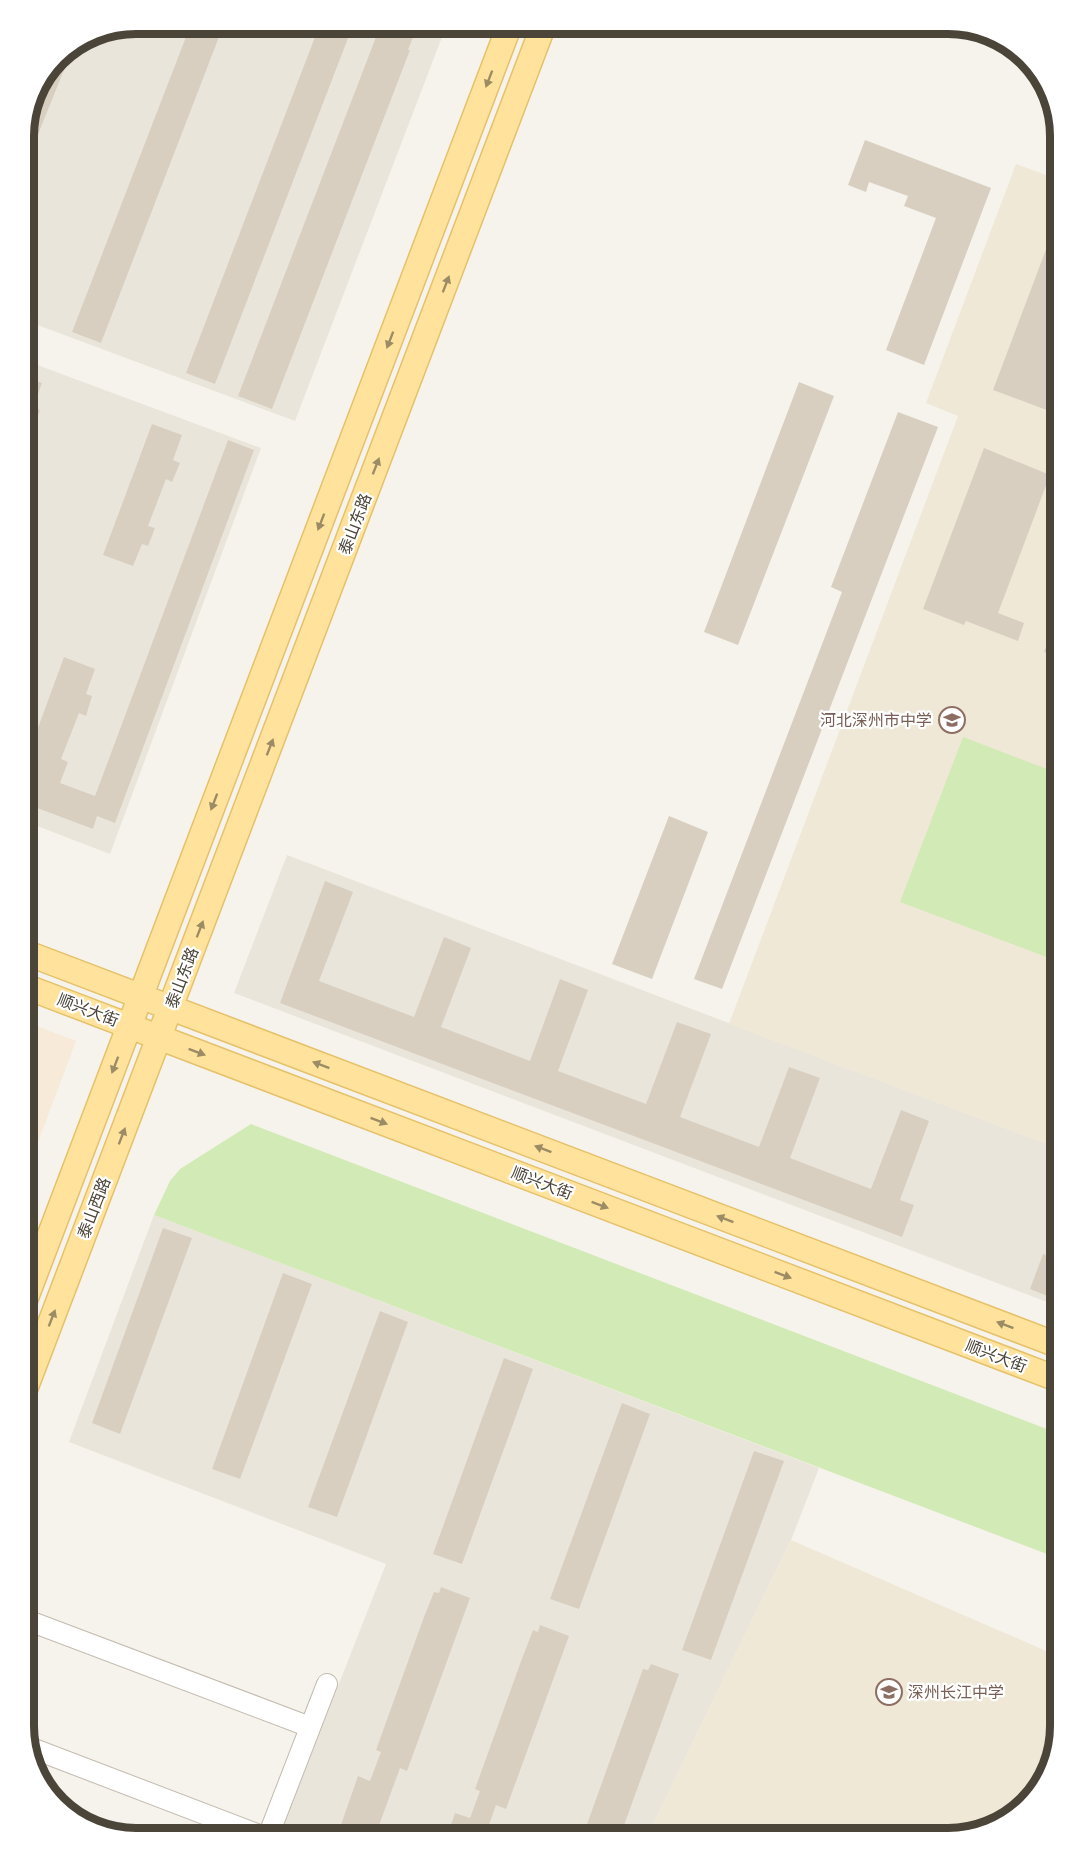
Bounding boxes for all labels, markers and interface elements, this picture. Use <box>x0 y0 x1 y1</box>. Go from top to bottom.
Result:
one-way arrow <box>484 70 494 88</box>
one-way arrow <box>441 275 451 293</box>
one-way arrow <box>385 331 395 349</box>
one-way arrow <box>372 457 382 475</box>
street label: 泰山东路 <box>335 491 375 557</box>
one-way arrow <box>316 513 325 531</box>
school or university icon: 河北深州市中学 <box>937 705 967 735</box>
place label: 河北深州市中学 <box>820 711 932 730</box>
one-way arrow <box>265 738 275 756</box>
one-way arrow <box>209 793 219 811</box>
one-way arrow <box>196 920 206 938</box>
street label: 泰山东路 <box>162 945 202 1011</box>
street label: 顺兴大街 <box>55 990 121 1030</box>
one-way arrow <box>188 1047 206 1057</box>
one-way arrow <box>109 1056 119 1074</box>
one-way arrow <box>312 1060 330 1070</box>
one-way arrow <box>370 1117 388 1126</box>
one-way arrow <box>117 1127 127 1145</box>
one-way arrow <box>533 1144 551 1154</box>
street label: 顺兴大街 <box>509 1163 575 1203</box>
street label: 泰山西路 <box>74 1175 114 1241</box>
one-way arrow <box>592 1201 610 1211</box>
one-way arrow <box>716 1213 734 1223</box>
one-way arrow <box>774 1270 792 1280</box>
one-way arrow <box>48 1309 58 1327</box>
one-way arrow <box>996 1320 1014 1330</box>
street label: 顺兴大街 <box>963 1336 1029 1376</box>
school or university icon: 深州长江中学 <box>874 1677 904 1707</box>
place label: 深州长江中学 <box>908 1683 1004 1702</box>

